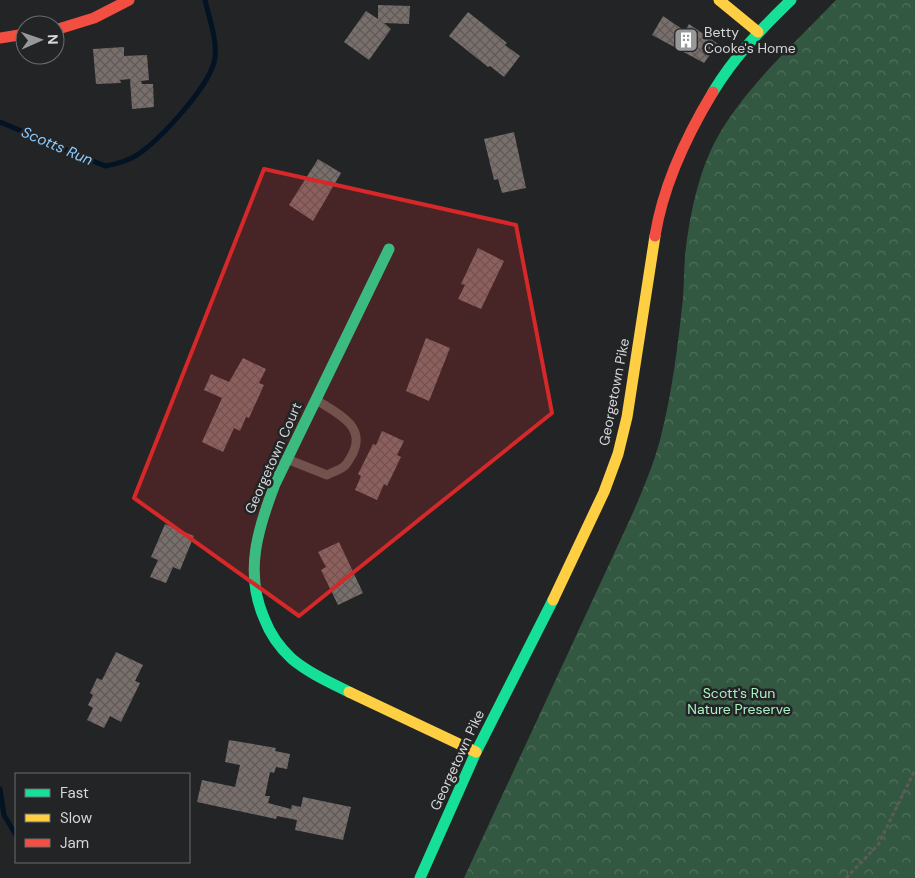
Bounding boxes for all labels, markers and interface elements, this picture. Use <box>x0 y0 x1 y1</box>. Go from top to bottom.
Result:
north arrow <box>15 15 65 65</box>
place label: Betty Cooke's Home <box>704 23 796 57</box>
building icon: Betty Cooke's Home <box>673 27 699 53</box>
text: N <box>44 34 62 45</box>
water label: Scotts Run <box>18 122 96 170</box>
street label: Georgetown Pike <box>595 337 633 447</box>
street label: Georgetown Court <box>240 400 306 516</box>
park label: Scott's Run Nature Preserve <box>687 684 791 718</box>
street label: Georgetown Pike <box>426 707 488 813</box>
legend <box>15 773 190 863</box>
text: Fast <box>60 783 89 803</box>
text: Slow <box>60 808 93 828</box>
text: Jam <box>60 833 89 853</box>

